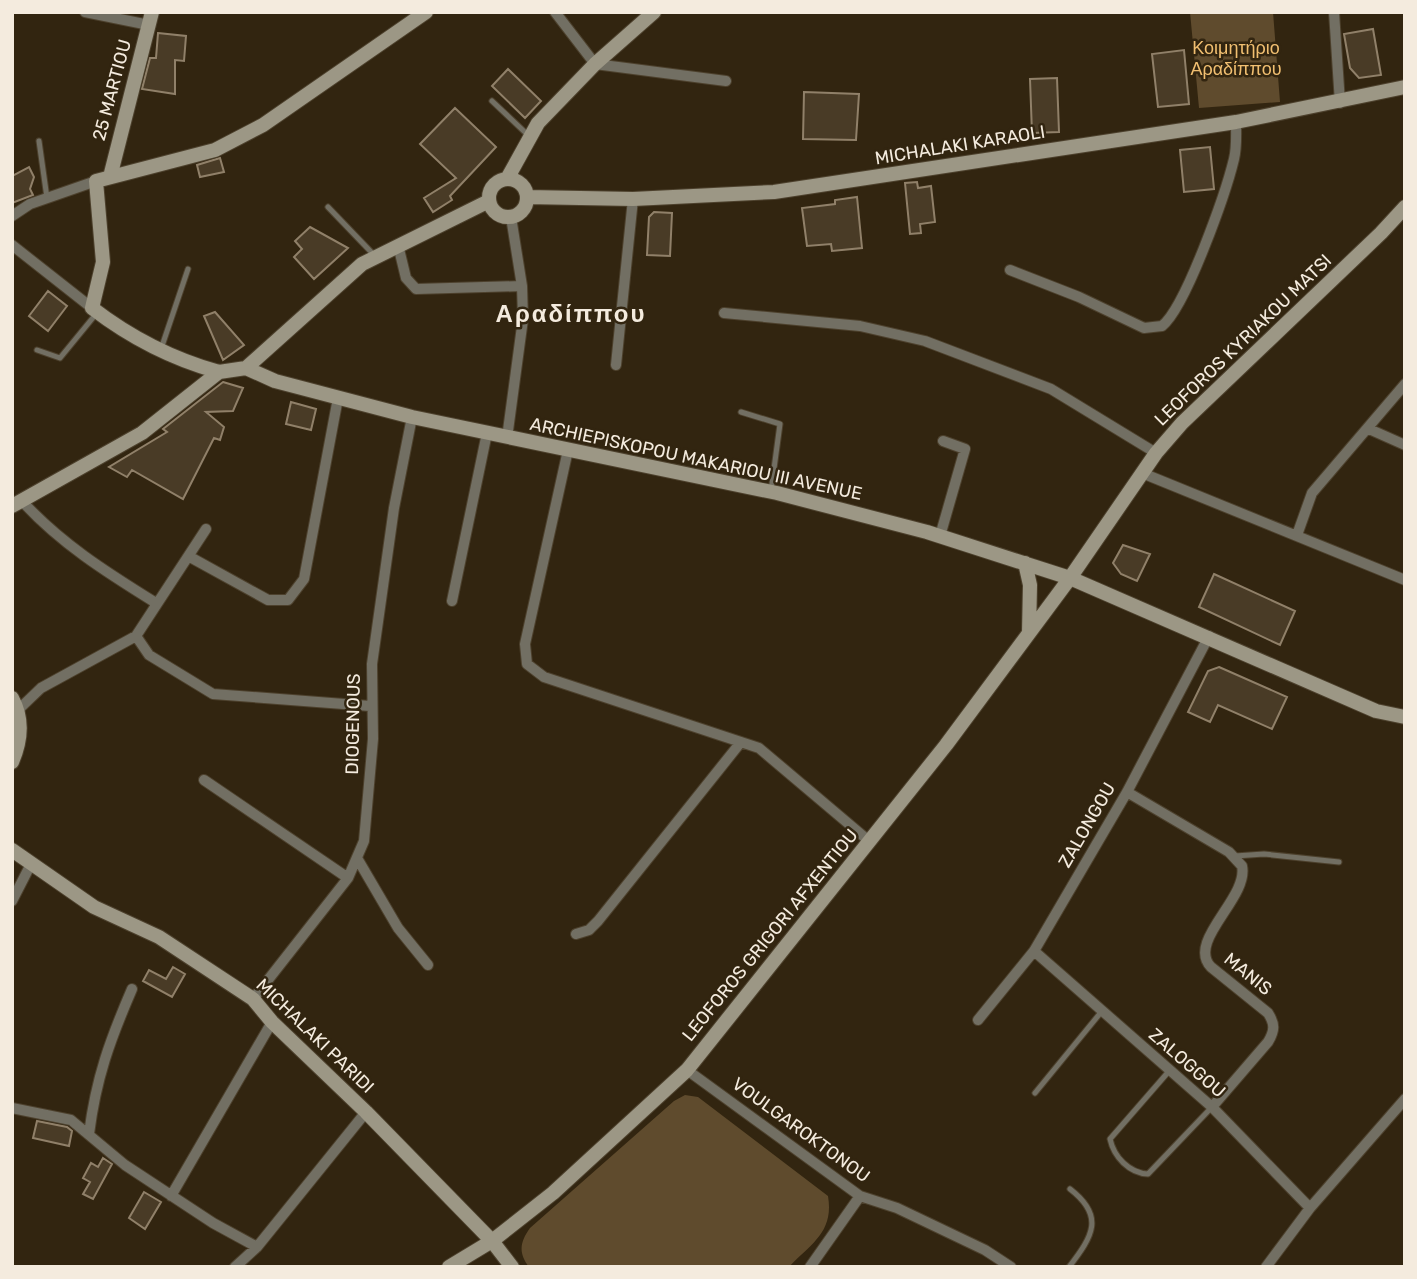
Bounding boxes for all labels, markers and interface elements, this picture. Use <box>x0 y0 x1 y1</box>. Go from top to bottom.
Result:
street label: 25 MARTIOU <box>88 37 136 143</box>
park label: Κοιμητήριο Αραδίππου <box>1190 37 1282 80</box>
street label: MICHALAKI KARAOLI <box>873 121 1047 169</box>
street label: LEOFOROS KYRIAKOU MATSI <box>1150 250 1336 430</box>
district label: Αραδίππου <box>496 300 646 328</box>
street label: ARCHIEPISKOPOU MAKARIOU III AVENUE <box>528 413 864 505</box>
street label: DIOGENOUS <box>341 673 365 775</box>
street label: ZALONGOU <box>1054 779 1120 871</box>
street label: LEOFOROS GRIGORI AFXENTIOU <box>677 824 863 1046</box>
street label: MANIS <box>1220 948 1276 1000</box>
street label: MICHALAKI PARIDI <box>251 974 379 1098</box>
street label: ZALOGGOU <box>1144 1024 1230 1102</box>
street label: VOULGAROKTONOU <box>728 1073 874 1187</box>

